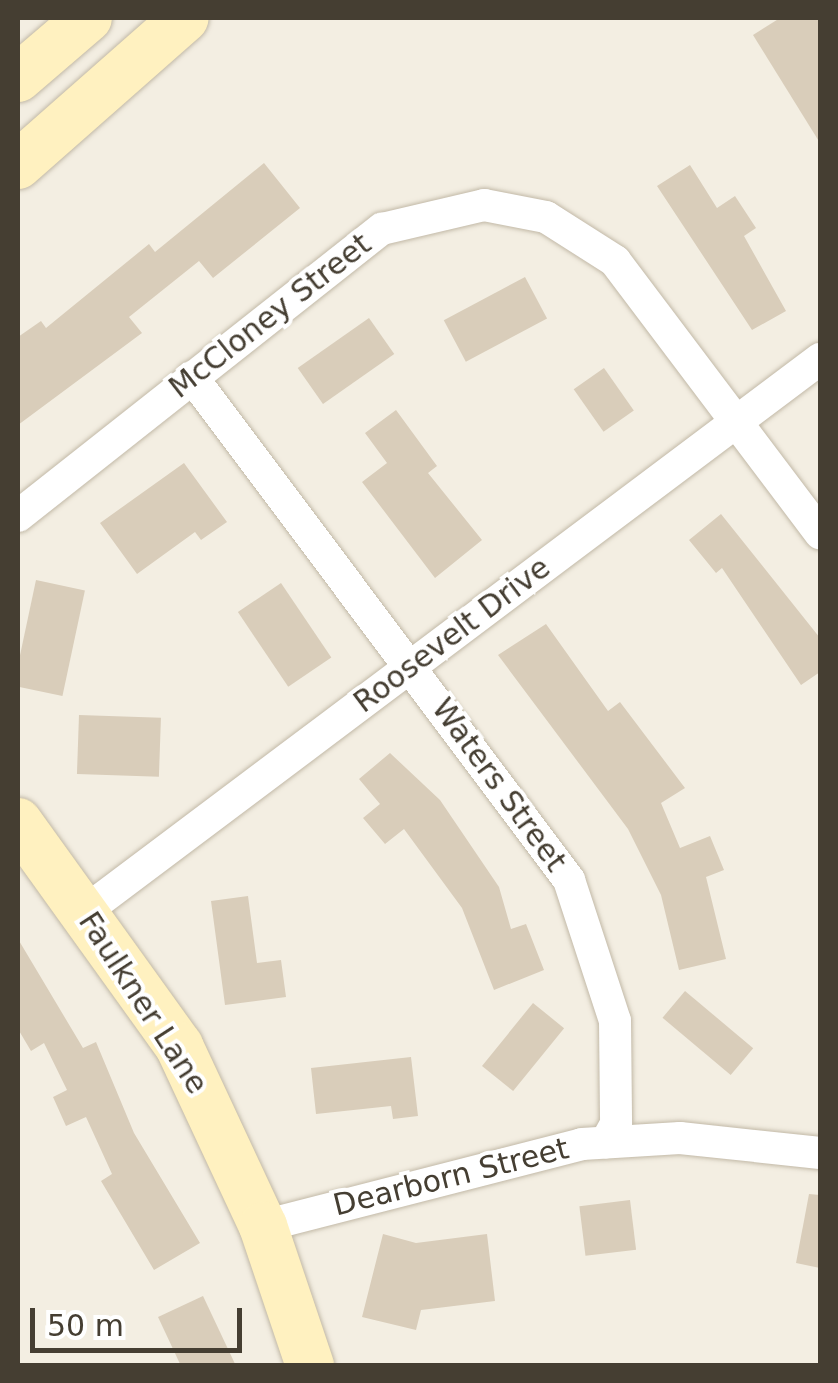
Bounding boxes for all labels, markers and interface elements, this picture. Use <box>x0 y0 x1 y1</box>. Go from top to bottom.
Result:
street label: McCloney Street <box>162 226 378 406</box>
street label: Roosevelt Drive <box>347 550 557 720</box>
street label: Waters Street <box>424 691 574 879</box>
street label: Faulkner Lane <box>71 905 215 1101</box>
street label: Dearborn Street <box>330 1130 572 1224</box>
scale bar <box>35 1288 248 1350</box>
text: 50 m <box>47 1308 124 1343</box>

